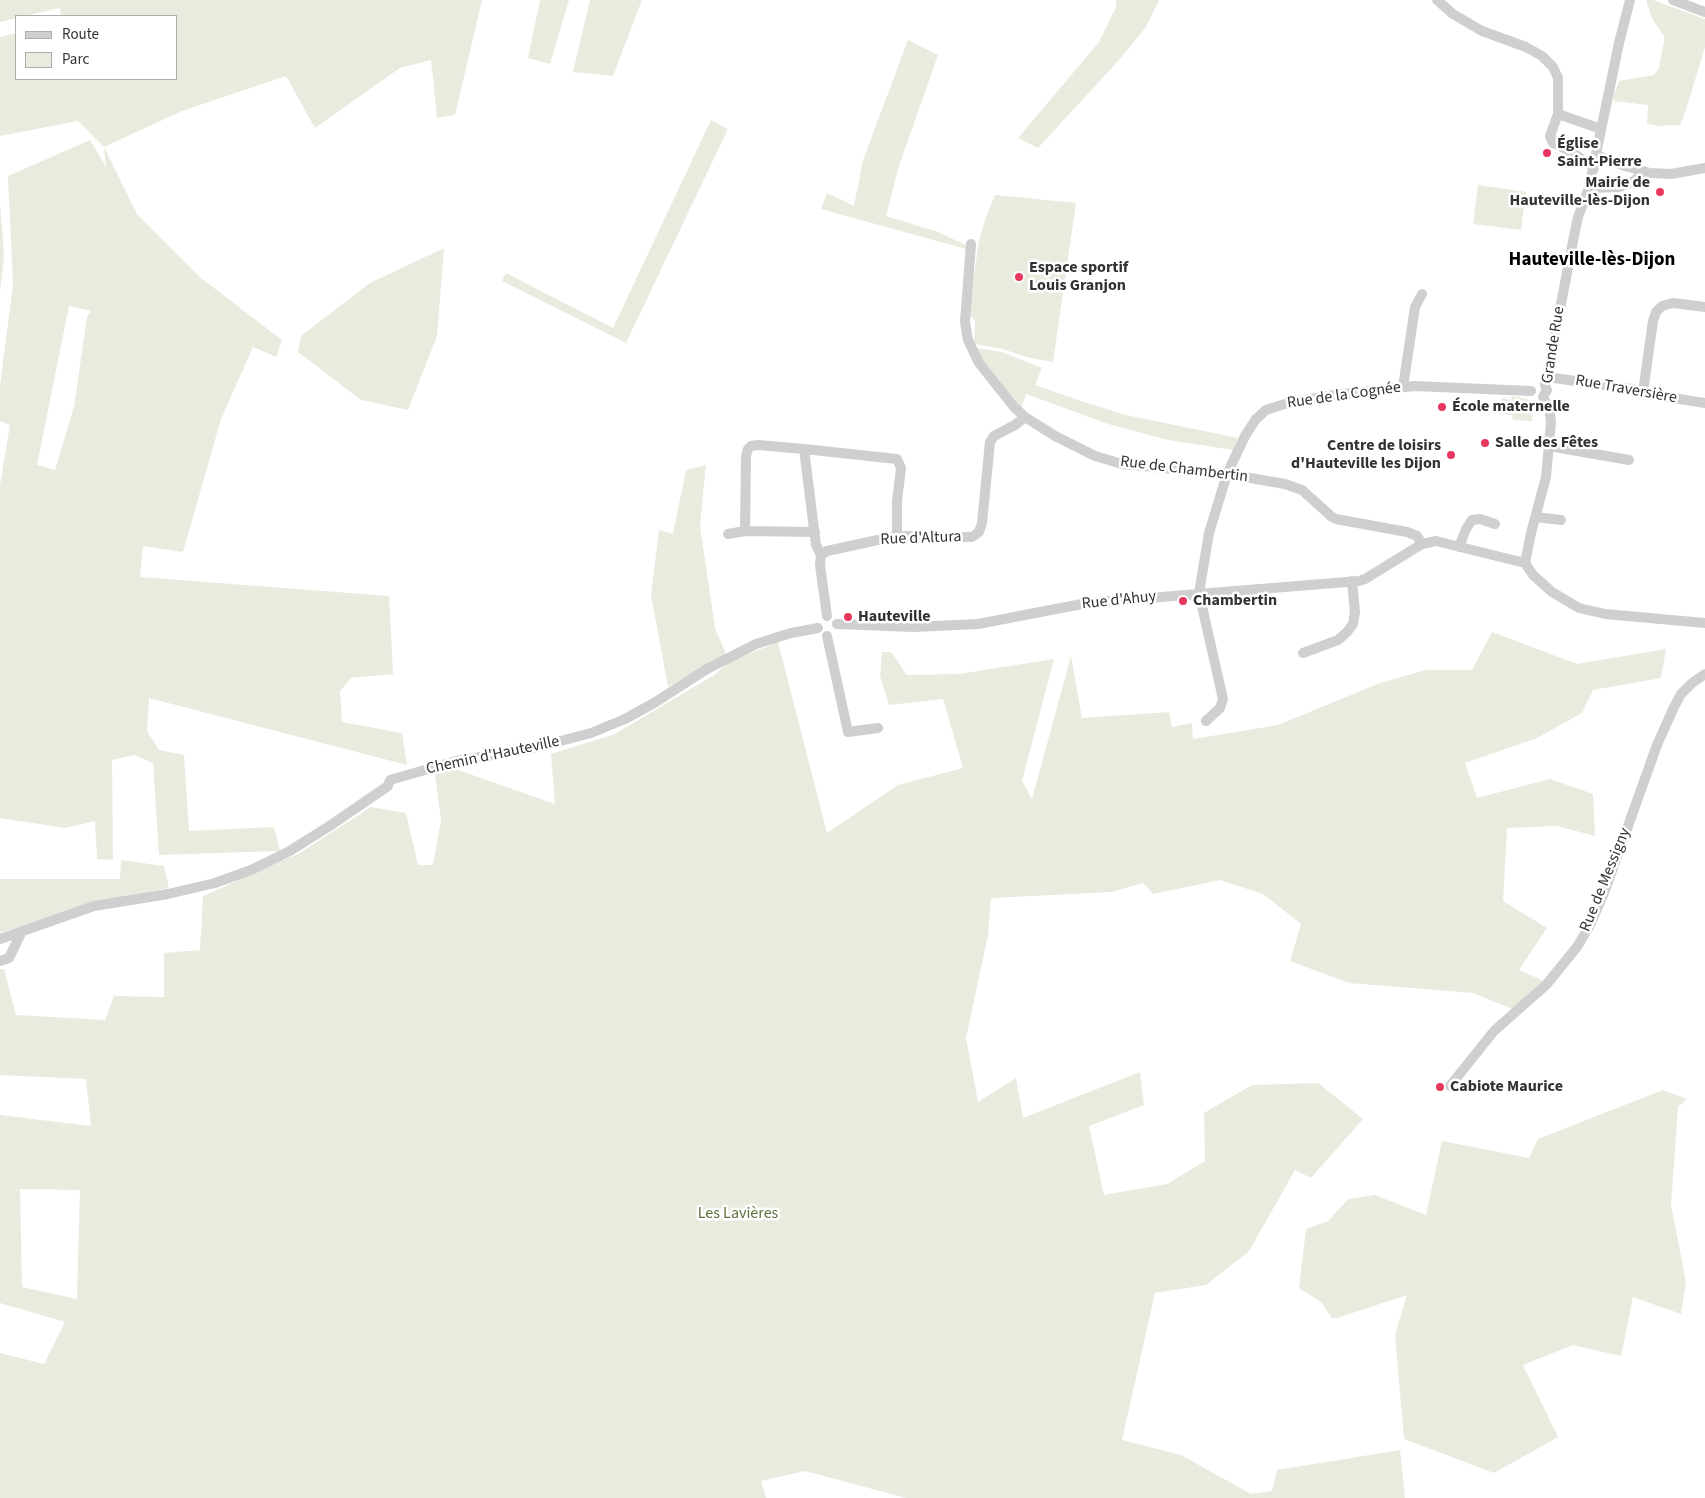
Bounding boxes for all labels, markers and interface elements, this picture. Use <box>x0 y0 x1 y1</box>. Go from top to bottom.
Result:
legend <box>15 15 178 80</box>
text: Route <box>62 24 99 45</box>
text: Parc <box>62 49 89 70</box>
place label: Église Saint-Pierre <box>1557 134 1642 172</box>
marker: Église Saint-Pierre <box>1541 147 1553 159</box>
place label: Mairie de Hauteville-lès-Dijon <box>1509 173 1650 211</box>
marker: Mairie de Hauteville-lès-Dijon <box>1654 186 1666 198</box>
district label: Hauteville-lès-Dijon <box>1509 250 1675 272</box>
place label: Espace sportif Louis Granjon <box>1029 258 1128 296</box>
marker: Espace sportif Louis Granjon <box>1013 271 1025 283</box>
street label: Grande Rue <box>1538 305 1570 385</box>
street label: Rue Traversière <box>1574 372 1678 408</box>
street label: Rue de la Cognée <box>1286 379 1402 413</box>
place label: École maternelle <box>1452 397 1570 417</box>
marker: École maternelle <box>1436 401 1448 413</box>
place label: Salle des Fêtes <box>1495 433 1598 453</box>
place label: Centre de loisirs d'Hauteville les Dijon <box>1291 436 1441 474</box>
marker: Salle des Fêtes <box>1479 437 1491 449</box>
marker: Centre de loisirs d'Hauteville les Dijon <box>1445 449 1457 461</box>
street label: Rue de Chambertin <box>1119 453 1249 487</box>
street label: Rue d'Altura <box>880 528 962 550</box>
street label: Rue d'Ahuy <box>1081 588 1157 614</box>
place label: Chambertin <box>1193 591 1277 611</box>
marker: Chambertin <box>1177 595 1189 607</box>
place label: Hauteville <box>858 607 931 627</box>
marker: Hauteville <box>842 611 854 623</box>
street label: Chemin d'Hauteville <box>425 733 561 779</box>
street label: Rue de Messigny <box>1576 825 1636 935</box>
place label: Cabiote Maurice <box>1450 1077 1563 1097</box>
marker: Cabiote Maurice <box>1434 1081 1446 1093</box>
park label: Les Lavières <box>698 1204 778 1224</box>

